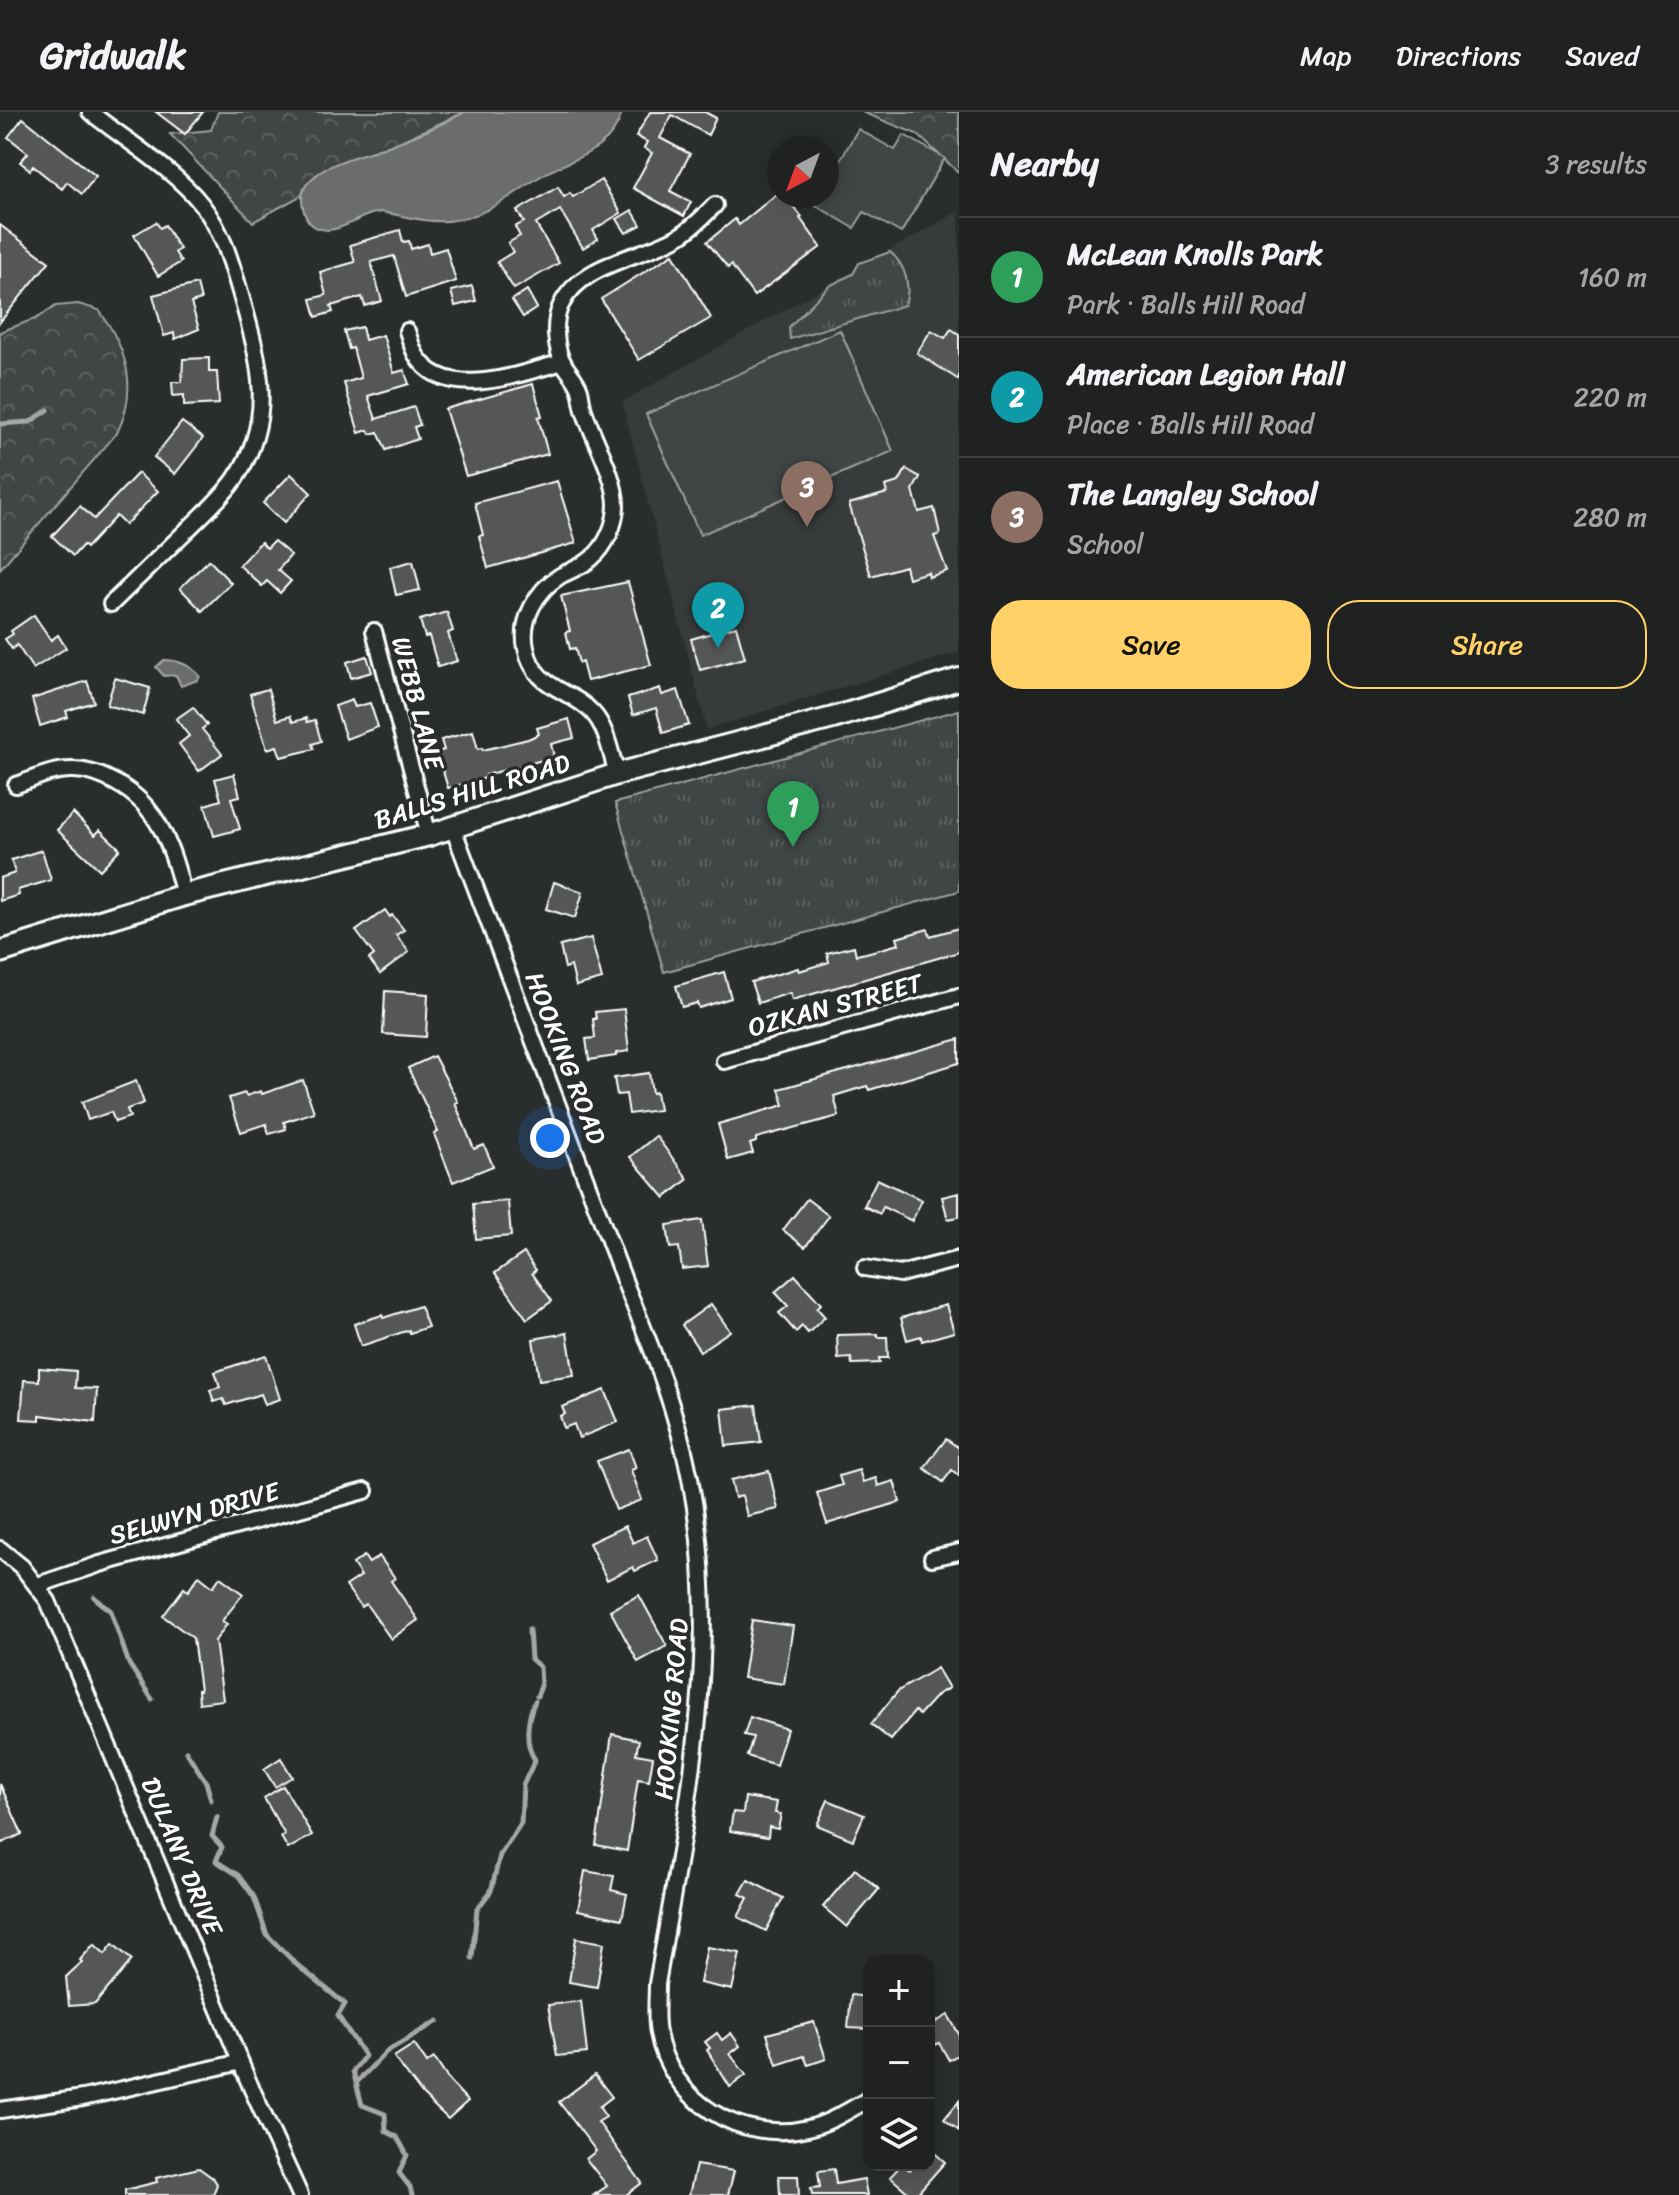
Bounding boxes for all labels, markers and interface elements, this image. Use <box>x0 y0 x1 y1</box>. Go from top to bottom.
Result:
text: Gridwalk <box>40 22 186 89</box>
text: Map <box>1300 31 1352 80</box>
text: Directions <box>1396 31 1521 80</box>
text: Saved <box>1565 31 1639 80</box>
text: Nearby <box>991 134 1099 194</box>
north arrow <box>767 136 839 208</box>
text: 3 results <box>1545 141 1647 187</box>
text: McLean Knolls Park <box>1067 227 1323 281</box>
text: 1 <box>1011 254 1023 300</box>
text: 160 m <box>1578 254 1647 300</box>
text: Park · Balls Hill Road <box>1067 281 1305 327</box>
text: American Legion Hall <box>1067 347 1345 401</box>
text: 2 <box>1009 374 1025 420</box>
text: 220 m <box>1574 374 1647 420</box>
text: Place · Balls Hill Road <box>1067 401 1314 447</box>
pin: 3 <box>781 461 833 527</box>
text: The Langley School <box>1067 467 1318 521</box>
text: 3 <box>1010 494 1024 540</box>
text: 280 m <box>1573 494 1647 540</box>
text: School <box>1067 521 1144 567</box>
pin: 2 <box>692 582 744 648</box>
button: Save <box>991 600 1311 689</box>
button: Share <box>1327 600 1647 689</box>
street label: WEBB LANE <box>378 631 458 776</box>
street label: BALLS HILL ROAD <box>368 739 576 843</box>
pin: 1 <box>767 781 819 847</box>
street label: OZKAN STREET <box>743 959 929 1050</box>
street label: HOOKING ROAD <box>512 965 620 1152</box>
your location <box>530 1118 570 1158</box>
street label: SELWYN DRIVE <box>104 1468 286 1558</box>
street label: HOOKING ROAD <box>640 1616 702 1802</box>
street label: DULANY DRIVE <box>128 1770 237 1944</box>
map controls <box>863 1955 935 2171</box>
button: + <box>863 1955 935 2027</box>
button: − <box>863 2027 935 2099</box>
button: layers <box>863 2099 935 2171</box>

